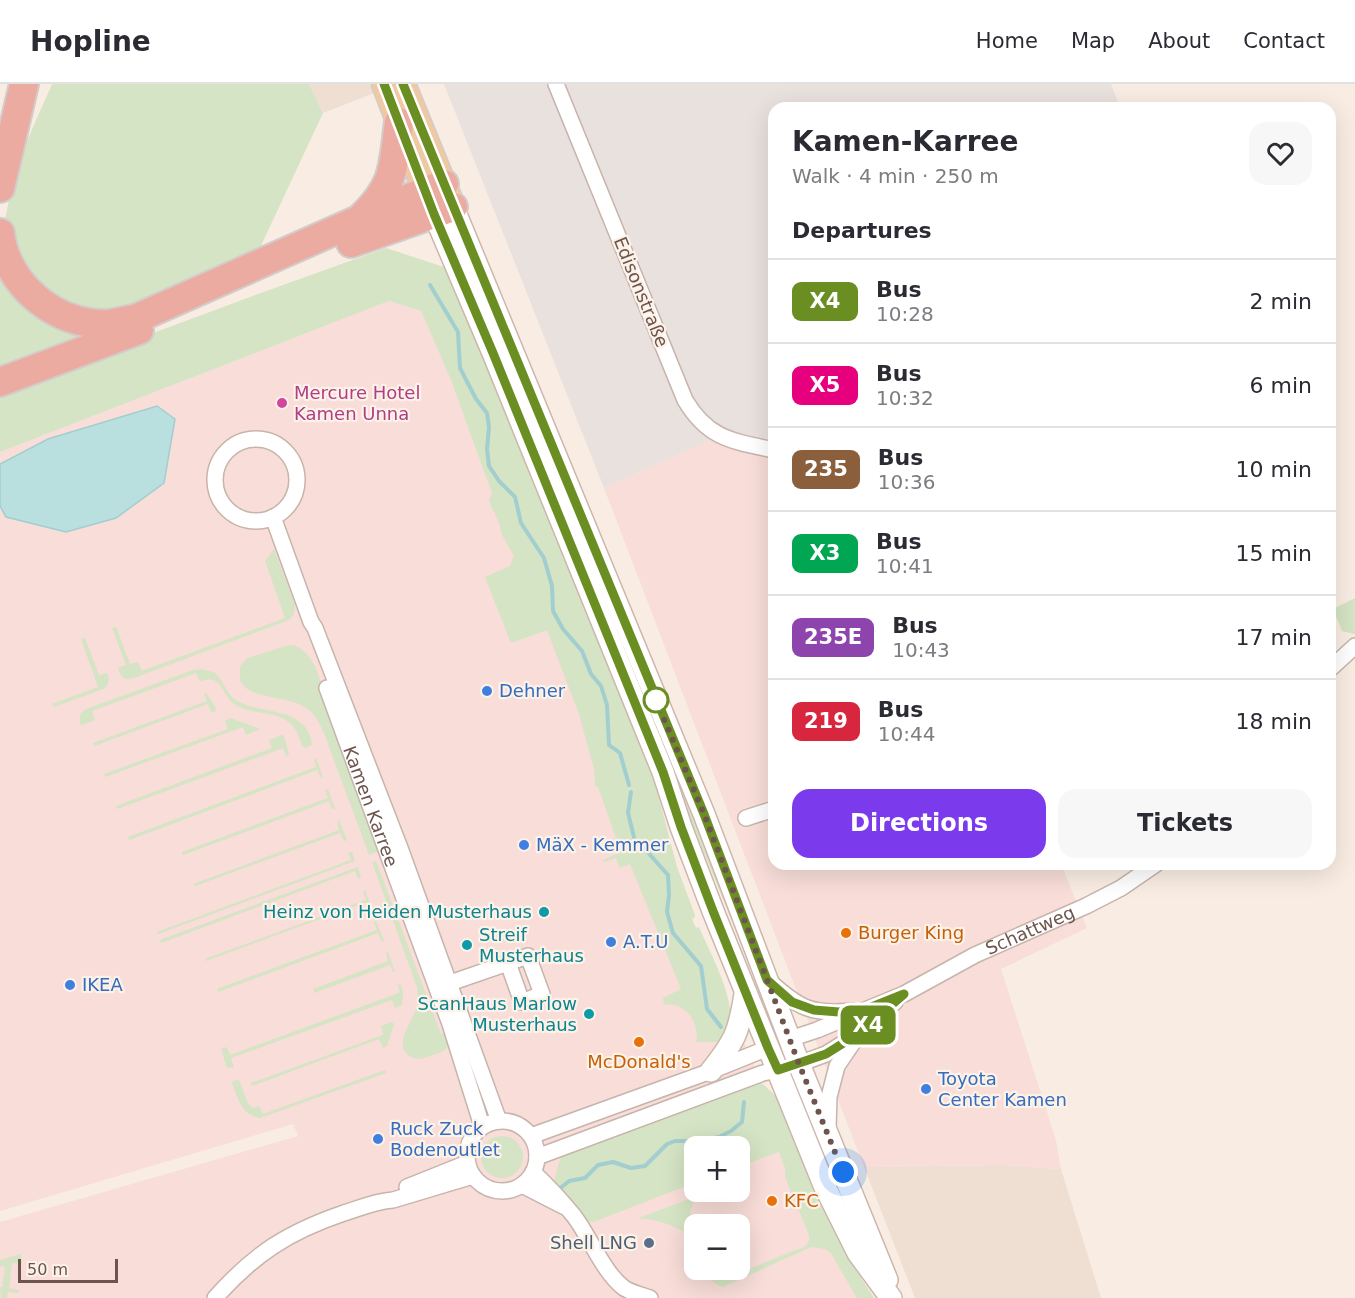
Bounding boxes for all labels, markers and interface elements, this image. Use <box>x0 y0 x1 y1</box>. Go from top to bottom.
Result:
text: Hopline <box>30 25 151 58</box>
text: Home <box>976 29 1038 53</box>
text: Map <box>1071 29 1115 53</box>
text: About <box>1148 29 1210 53</box>
text: Contact <box>1243 29 1325 53</box>
button: heart <box>1249 122 1312 185</box>
text: Kamen-Karree <box>792 125 1019 158</box>
text: Walk · 4 min · 250 m <box>792 164 999 188</box>
text: Departures <box>792 218 932 243</box>
street label: Edisonstraße <box>610 234 673 350</box>
text: Bus <box>876 277 922 302</box>
text: X4 <box>810 289 840 313</box>
text: 2 min <box>1250 289 1312 314</box>
text: 10:28 <box>876 302 934 326</box>
text: Bus <box>876 361 922 386</box>
text: X5 <box>810 373 840 397</box>
text: 6 min <box>1250 373 1312 398</box>
place label: Mercure Hotel Kamen Unna <box>294 382 420 424</box>
text: 10:32 <box>876 386 934 410</box>
marker: Mercure Hotel Kamen Unna <box>275 396 289 410</box>
text: Bus <box>878 445 923 470</box>
text: 235 <box>804 457 848 481</box>
text: 10 min <box>1236 457 1312 482</box>
text: 10:36 <box>878 470 935 494</box>
text: Bus <box>876 529 922 554</box>
text: X3 <box>810 541 840 565</box>
text: 15 min <box>1236 541 1312 566</box>
text: 10:41 <box>876 554 934 578</box>
text: Bus <box>892 613 938 638</box>
text: 235E <box>804 625 862 649</box>
text: 17 min <box>1236 625 1312 650</box>
text: 10:43 <box>892 638 950 662</box>
place label: Dehner <box>499 680 566 701</box>
marker: Dehner <box>480 684 494 698</box>
unlabelled marker <box>643 687 669 713</box>
text: Bus <box>878 697 923 722</box>
text: 219 <box>804 709 848 733</box>
text: 18 min <box>1236 709 1312 734</box>
text: 10:44 <box>878 722 935 746</box>
street label: Kamen Karree <box>339 743 402 869</box>
button: Directions <box>792 789 1046 858</box>
button: Tickets <box>1058 789 1312 858</box>
place label: MäX - Kemmer <box>536 834 669 855</box>
marker: MäX - Kemmer <box>517 838 531 852</box>
place label: Heinz von Heiden Musterhaus <box>263 901 532 922</box>
street label: Schattweg <box>982 901 1078 959</box>
marker: Heinz von Heiden Musterhaus <box>537 905 551 919</box>
place label: Burger King <box>858 922 964 943</box>
place label: Streif Musterhaus <box>479 924 584 966</box>
marker: Burger King <box>839 926 853 940</box>
place label: A.T.U <box>623 931 668 952</box>
marker: A.T.U <box>604 935 618 949</box>
marker: Streif Musterhaus <box>460 938 474 952</box>
place label: IKEA <box>82 974 123 995</box>
marker: IKEA <box>63 978 77 992</box>
place label: ScanHaus Marlow Musterhaus <box>417 993 577 1035</box>
line badge: X4 <box>841 1006 895 1044</box>
marker: ScanHaus Marlow Musterhaus <box>582 1007 596 1021</box>
text: X4 <box>853 1013 883 1037</box>
marker: McDonald's <box>632 1035 646 1049</box>
place label: McDonald's <box>587 1051 691 1072</box>
place label: Toyota Center Kamen <box>937 1068 1067 1110</box>
marker: Toyota Center Kamen <box>919 1082 933 1096</box>
place label: Ruck Zuck Bodenoutlet <box>390 1118 500 1160</box>
marker: Ruck Zuck Bodenoutlet <box>371 1132 385 1146</box>
map controls <box>684 1136 750 1280</box>
button: + <box>684 1136 750 1202</box>
your location <box>828 1157 858 1187</box>
place label: KFC <box>784 1190 819 1211</box>
marker: KFC <box>765 1194 779 1208</box>
button: − <box>684 1214 750 1280</box>
place label: Shell LNG <box>550 1232 637 1253</box>
marker: Shell LNG <box>642 1236 656 1250</box>
scale bar <box>18 1256 118 1284</box>
text: 50 m <box>27 1260 68 1279</box>

